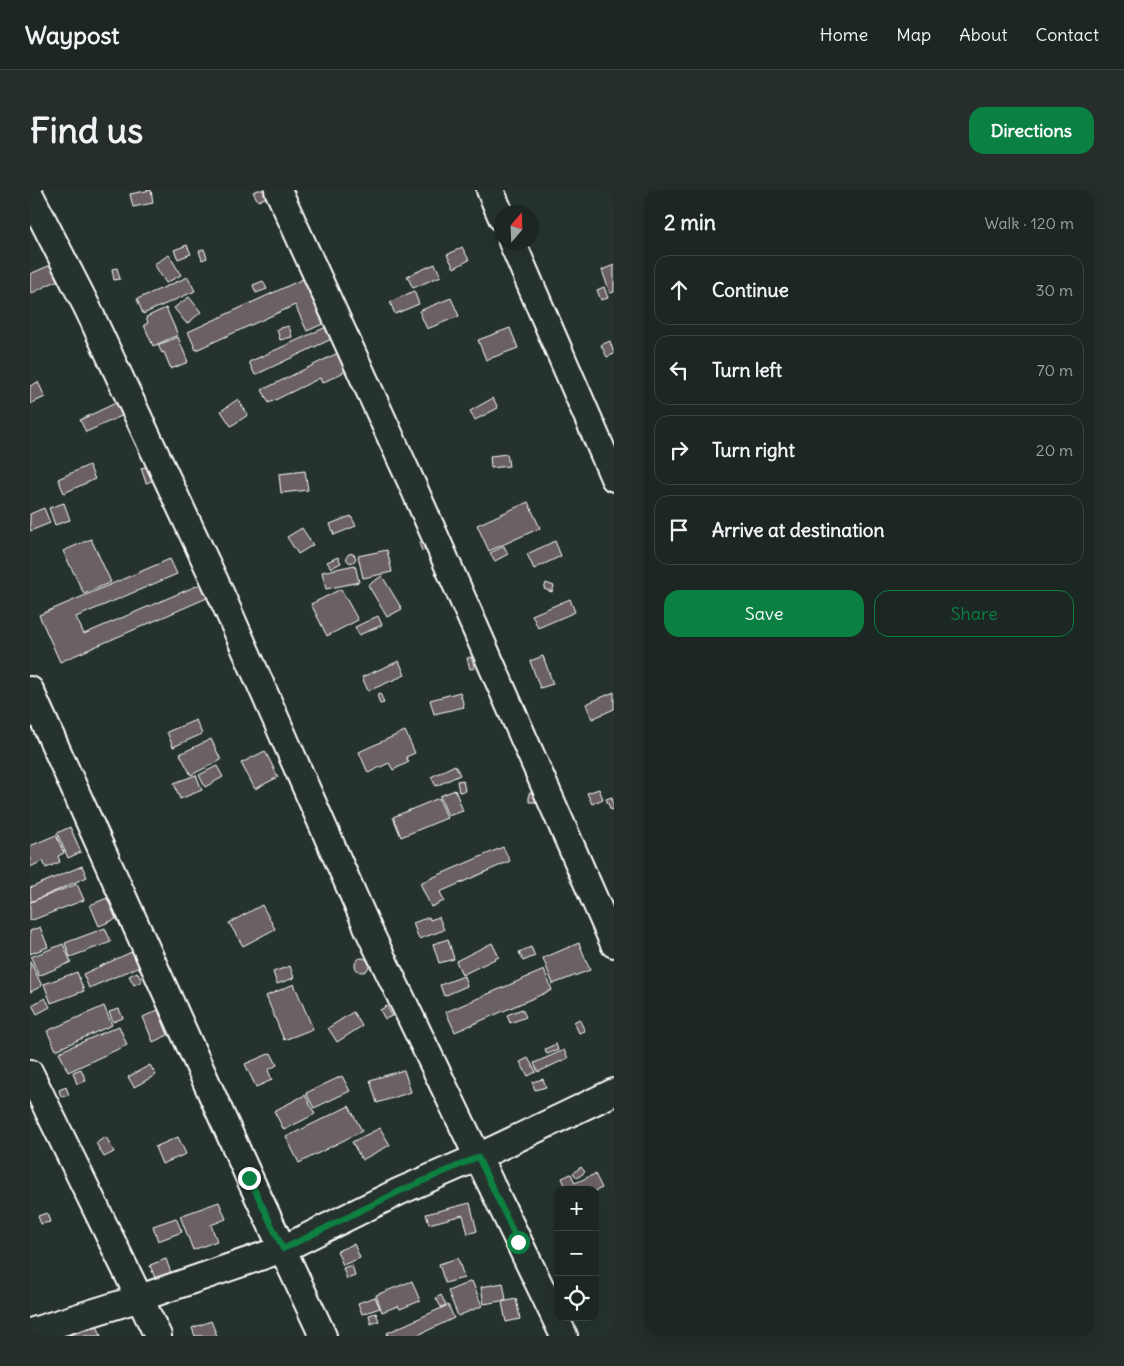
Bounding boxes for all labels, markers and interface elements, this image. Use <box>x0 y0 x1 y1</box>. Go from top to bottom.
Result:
text: Waypost <box>25 20 119 50</box>
text: Home <box>820 23 868 46</box>
text: Map <box>896 23 931 46</box>
text: About <box>959 23 1007 46</box>
text: Contact <box>1035 23 1099 46</box>
button: Directions <box>969 107 1094 154</box>
text: Find us <box>30 108 143 152</box>
north arrow <box>494 205 539 250</box>
text: 2 min <box>664 209 716 236</box>
text: Walk · 120 m <box>984 213 1074 233</box>
icon: ahead <box>665 276 693 304</box>
text: Continue <box>712 278 789 302</box>
text: 30 m <box>1036 280 1073 300</box>
icon: left <box>665 356 693 384</box>
text: Turn left <box>712 358 782 382</box>
text: 70 m <box>1037 360 1073 380</box>
icon: right <box>665 436 693 464</box>
text: Turn right <box>712 438 795 462</box>
text: 20 m <box>1036 440 1073 460</box>
icon: arrive <box>665 516 693 544</box>
text: Arrive at destination <box>712 518 885 542</box>
button: Save <box>664 590 864 637</box>
button: Share <box>874 590 1074 637</box>
route end <box>238 1167 261 1190</box>
map controls <box>554 1186 599 1321</box>
button: + <box>554 1186 599 1231</box>
route start <box>507 1231 530 1254</box>
button: − <box>554 1231 599 1276</box>
button: locate <box>554 1276 599 1321</box>

